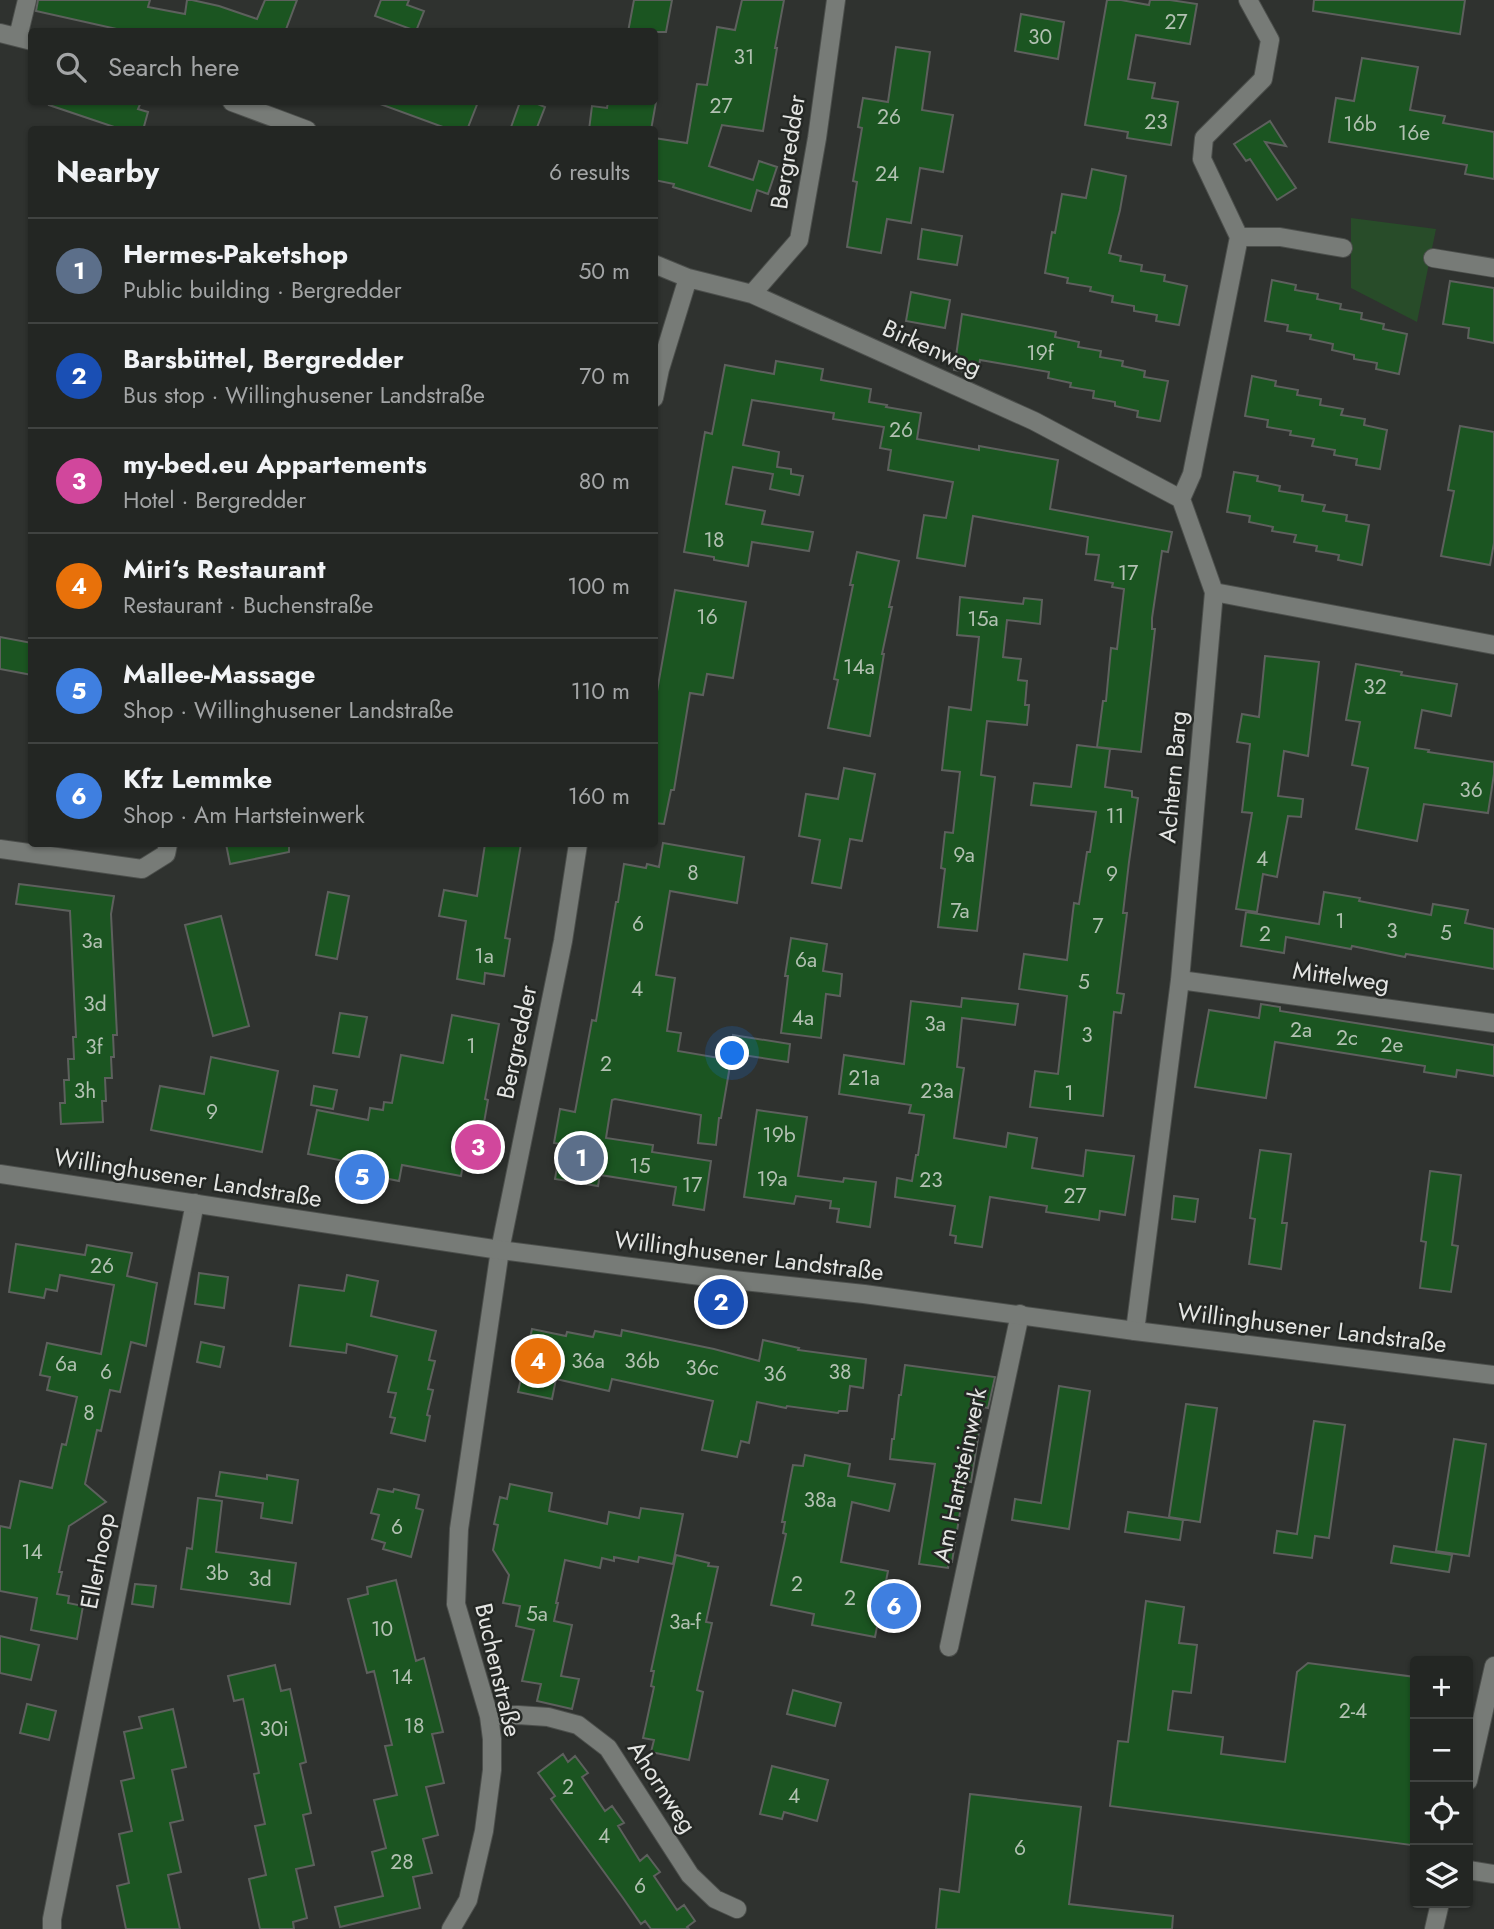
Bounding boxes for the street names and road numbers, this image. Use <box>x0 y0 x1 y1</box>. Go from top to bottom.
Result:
street label: Bergredder <box>761 91 814 212</box>
street label: Birkenweg <box>877 310 987 385</box>
street label: Achtern Barg <box>1149 709 1196 845</box>
street label: Mittelweg <box>1291 952 1392 1001</box>
street label: Bergredder <box>487 981 546 1102</box>
street label: Willinghusener Landstraße <box>52 1139 325 1216</box>
street label: Willinghusener Landstraße <box>612 1222 886 1289</box>
street label: Willinghusener Landstraße <box>1175 1294 1449 1361</box>
street label: Am Hartsteinwerk <box>924 1384 995 1566</box>
street label: Ellerhoop <box>71 1510 124 1612</box>
street label: Buchenstraße <box>466 1600 531 1740</box>
street label: Ahornweg <box>619 1733 705 1840</box>

